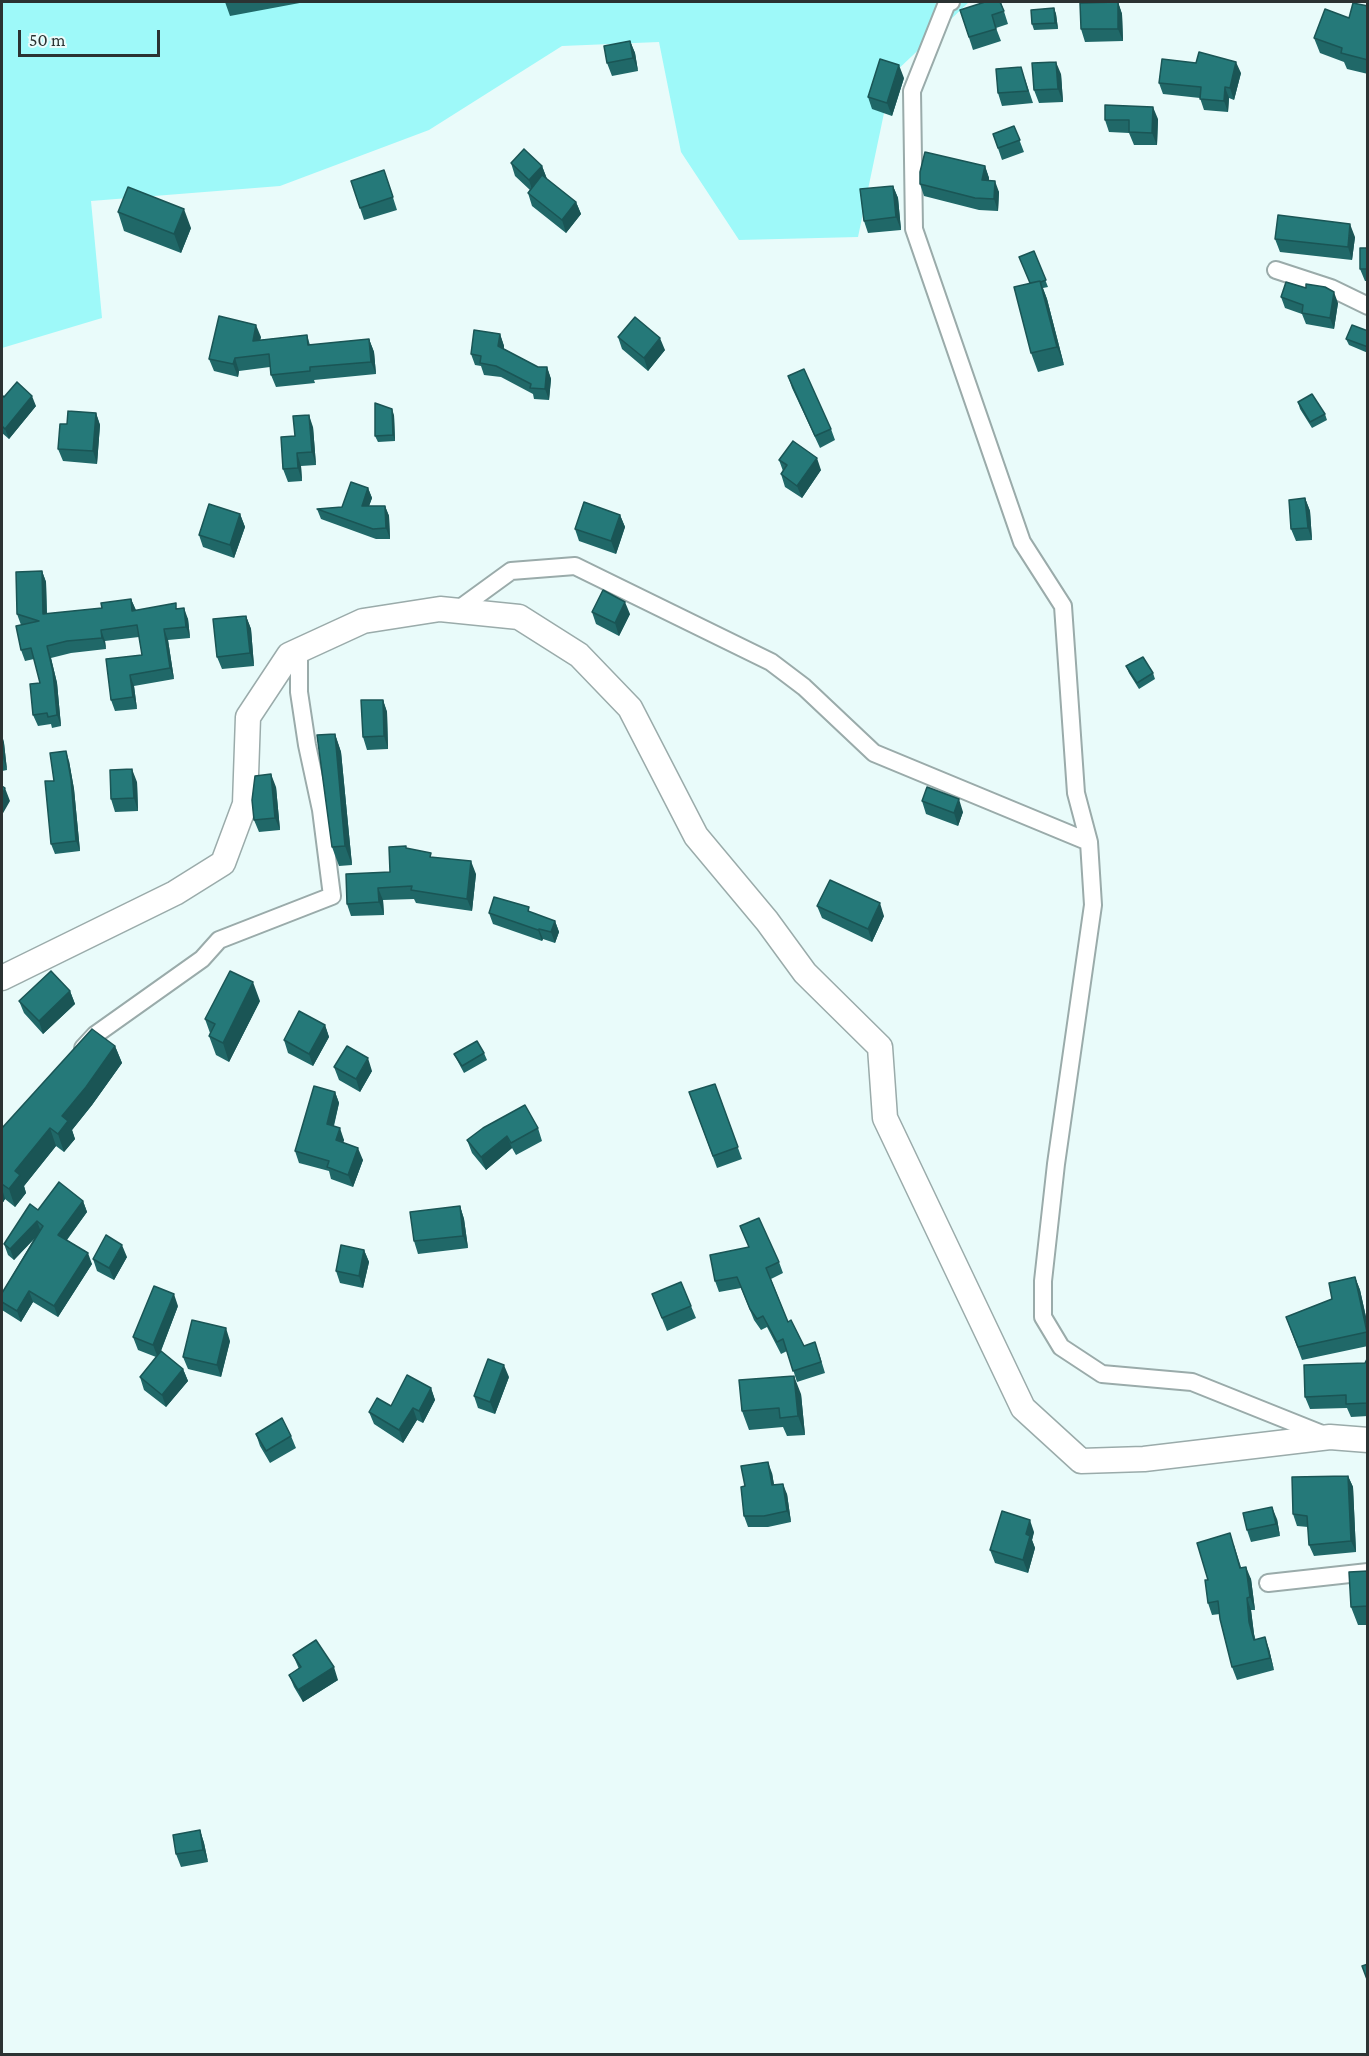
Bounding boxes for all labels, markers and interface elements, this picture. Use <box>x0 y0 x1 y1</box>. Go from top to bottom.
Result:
scale bar <box>21 18 164 56</box>
text: 50 m <box>29 30 66 50</box>

